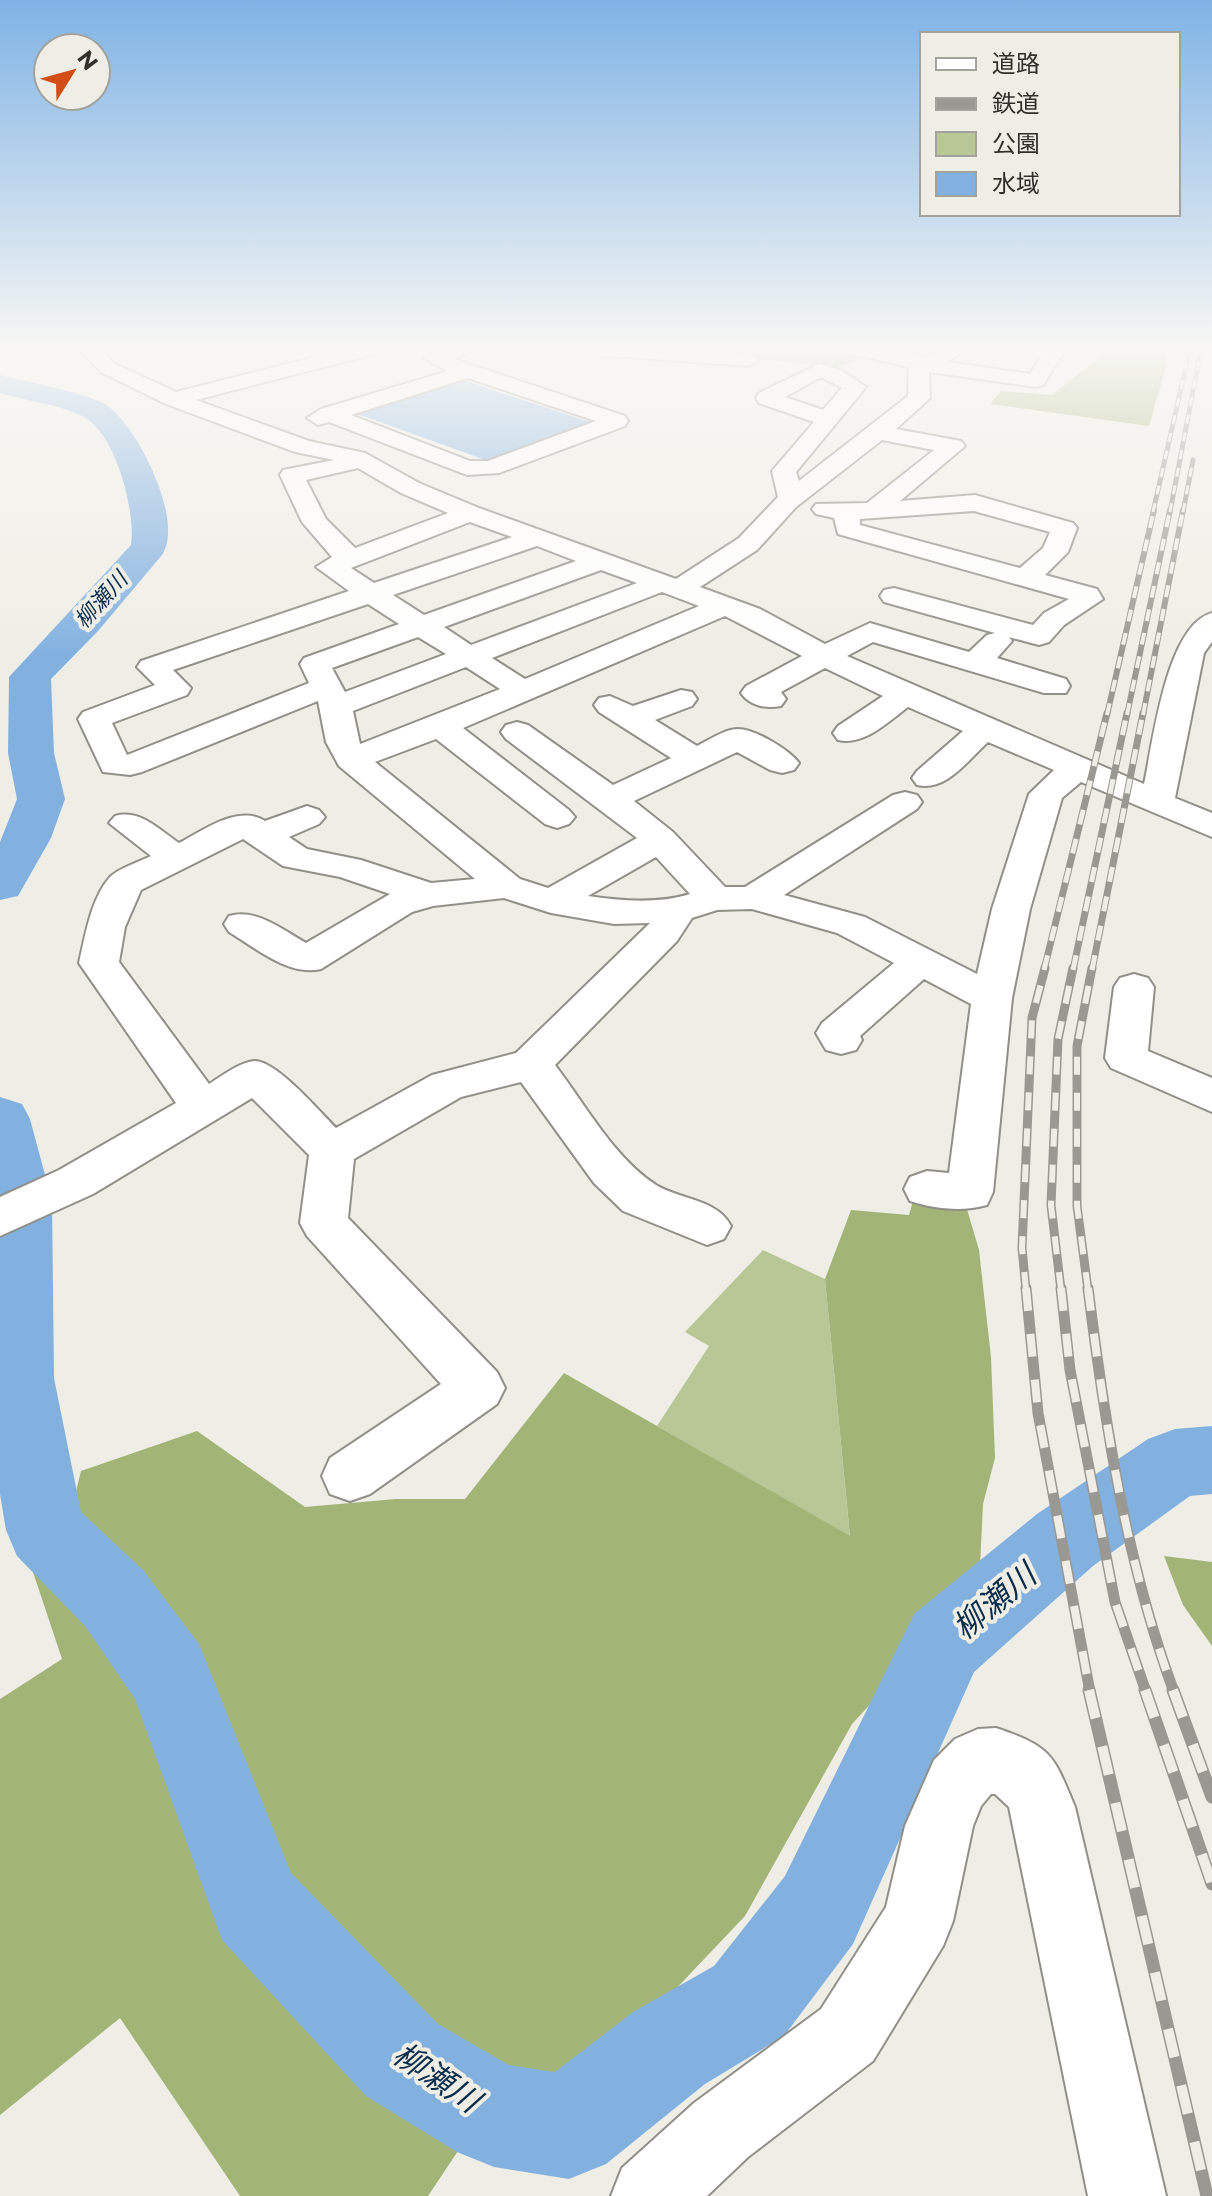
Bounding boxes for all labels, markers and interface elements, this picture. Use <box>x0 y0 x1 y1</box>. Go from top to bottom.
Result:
north arrow <box>32 32 112 112</box>
legend <box>920 32 1180 216</box>
text: N <box>71 45 104 75</box>
text: 道路 <box>992 49 1040 78</box>
text: 鉄道 <box>992 89 1040 118</box>
text: 公園 <box>992 129 1040 158</box>
text: 水域 <box>992 169 1040 198</box>
water label: 柳瀬川 <box>69 565 134 634</box>
water label: 柳瀬川 <box>945 1553 1046 1647</box>
water label: 柳瀬川 <box>386 2034 490 2122</box>

